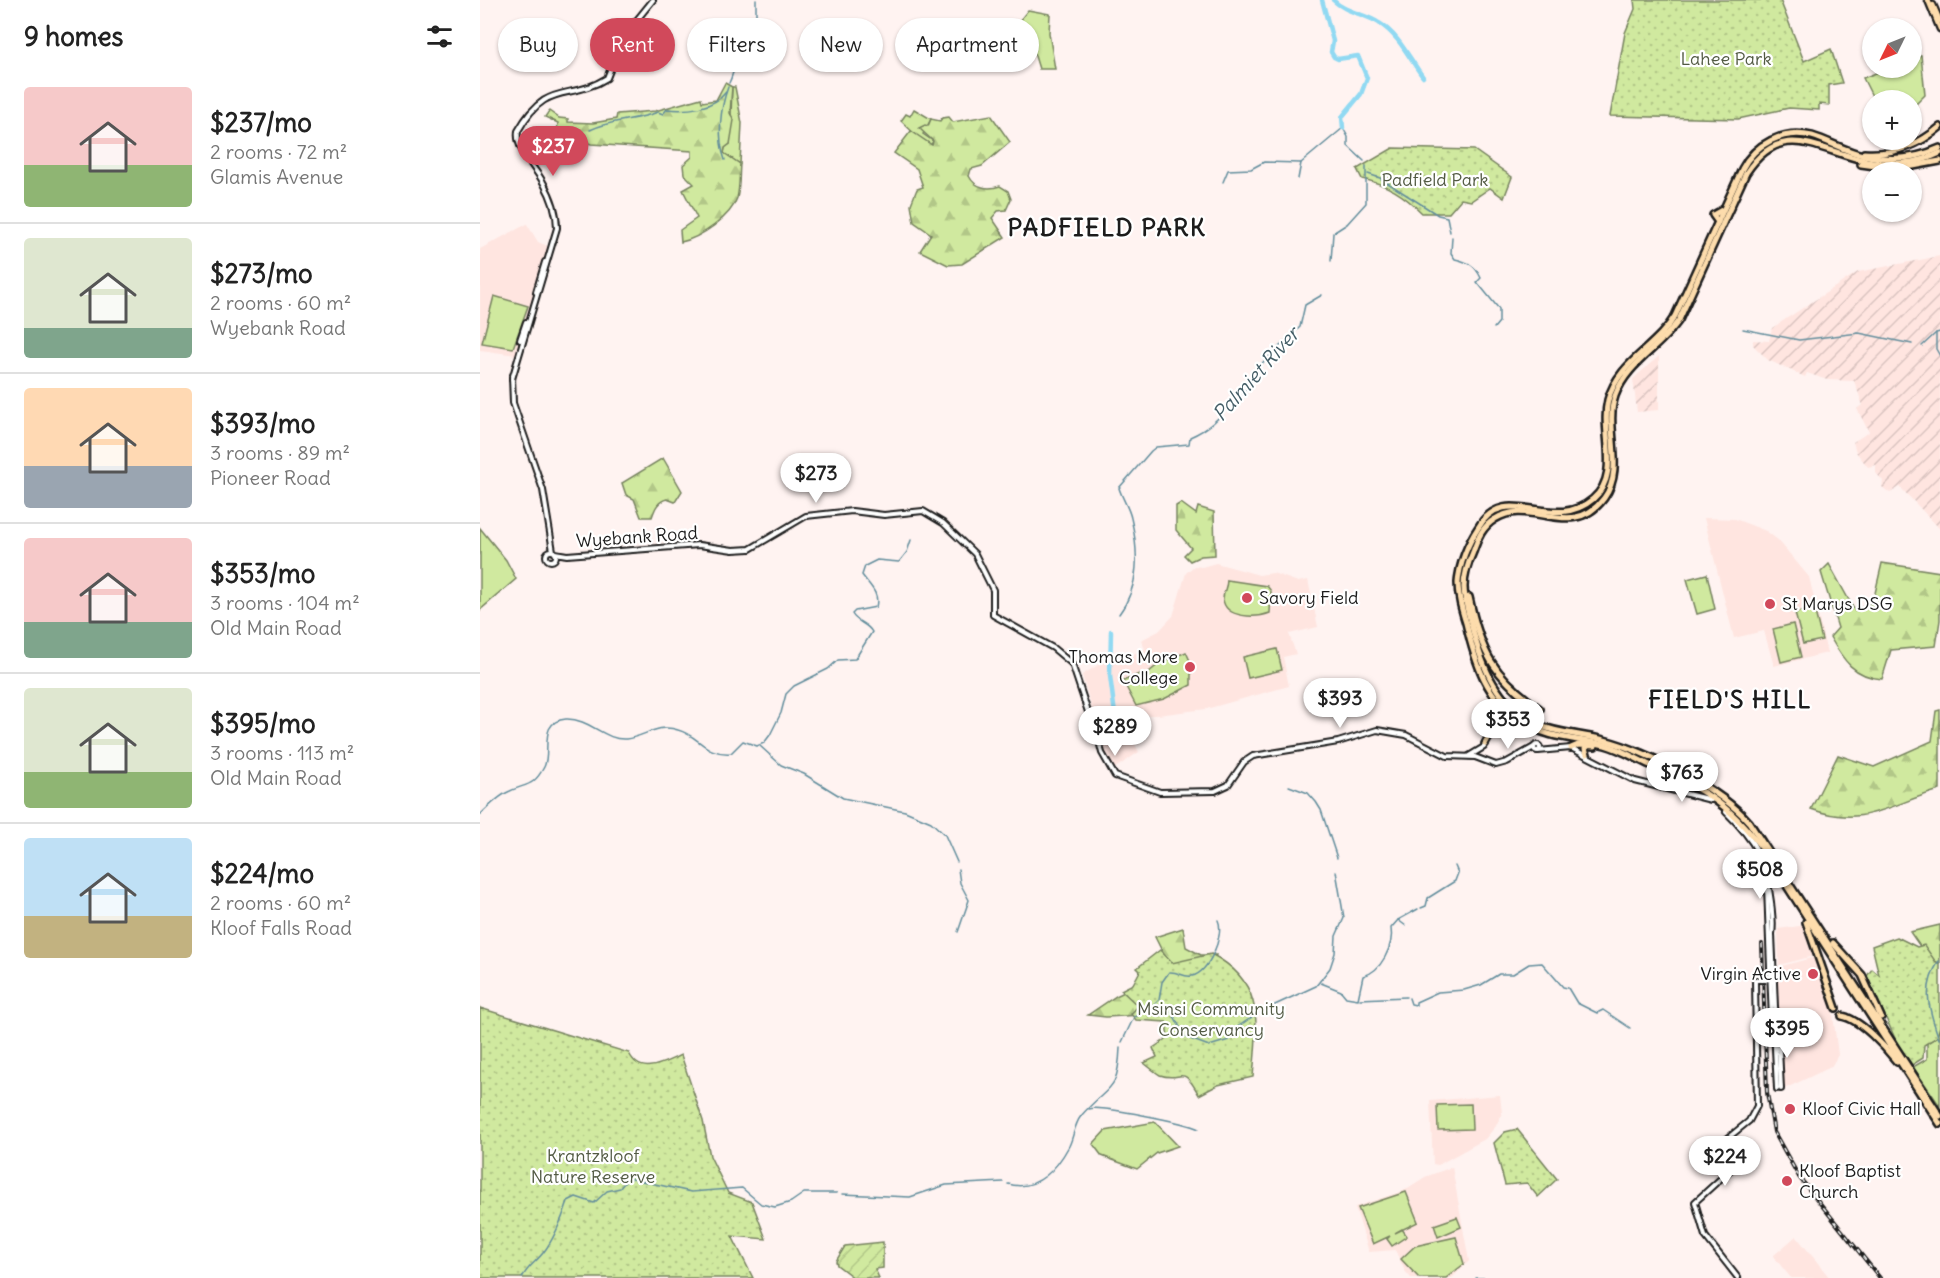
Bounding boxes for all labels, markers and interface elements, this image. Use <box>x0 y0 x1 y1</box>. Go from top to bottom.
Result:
chip: Buy <box>498 18 578 72</box>
chip: Rent <box>590 18 675 72</box>
chip: Filters <box>687 18 787 72</box>
chip: New <box>799 18 883 72</box>
chip: Apartment <box>895 18 1039 72</box>
north arrow <box>1862 18 1922 78</box>
map controls <box>1862 18 1922 222</box>
text: 9 homes <box>24 20 123 53</box>
icon: filters <box>423 20 456 53</box>
park label: Lahee Park <box>1680 47 1772 70</box>
button: + <box>1862 90 1922 150</box>
text: $237/mo <box>210 106 312 139</box>
icon: home <box>72 111 144 183</box>
pin: $237 <box>517 126 589 177</box>
text: $237 <box>531 133 575 158</box>
text: 2 rooms · 72 m² <box>210 139 347 164</box>
button: − <box>1862 162 1922 222</box>
text: Glamis Avenue <box>210 164 343 189</box>
park label: Padfield Park <box>1382 168 1488 191</box>
district label: PADFIELD PARK <box>1008 212 1206 242</box>
text: $273/mo <box>210 257 313 290</box>
icon: home <box>72 262 144 334</box>
text: 2 rooms · 60 m² <box>210 290 351 315</box>
text: Wyebank Road <box>210 315 346 340</box>
water label: Palmiet River <box>1207 320 1306 426</box>
text: $393/mo <box>210 407 315 440</box>
icon: home <box>72 412 144 484</box>
text: 3 rooms · 89 m² <box>210 440 350 465</box>
pin: $273 <box>780 453 852 504</box>
text: $273 <box>794 460 838 485</box>
text: Pioneer Road <box>210 465 331 490</box>
street label: Wyebank Road <box>575 521 699 552</box>
text: $353/mo <box>210 557 315 590</box>
icon: home <box>72 562 144 634</box>
place label: Savory Field <box>1259 586 1359 609</box>
text: 3 rooms · 104 m² <box>210 590 360 615</box>
marker: Savory Field <box>1240 591 1254 605</box>
place label: St Marys DSG <box>1782 592 1893 615</box>
marker: St Marys DSG <box>1763 597 1777 611</box>
text: Old Main Road <box>210 615 342 640</box>
place label: Thomas More College <box>1068 645 1178 689</box>
marker: Thomas More College <box>1183 660 1197 674</box>
pin: $393 <box>1304 678 1376 729</box>
district label: FIELD'S HILL <box>1648 684 1812 714</box>
text: $393 <box>1317 685 1363 710</box>
pin: $353 <box>1472 699 1544 750</box>
pin: $289 <box>1079 706 1151 757</box>
text: $353 <box>1485 706 1531 731</box>
text: $395/mo <box>210 707 316 740</box>
icon: home <box>72 712 144 784</box>
text: $289 <box>1092 713 1138 738</box>
text: 3 rooms · 113 m² <box>210 740 354 765</box>
pin: $763 <box>1646 752 1718 803</box>
text: $763 <box>1660 759 1704 784</box>
text: Old Main Road <box>210 765 342 790</box>
pin: $508 <box>1724 849 1796 900</box>
text: $508 <box>1736 856 1784 881</box>
text: $224/mo <box>210 857 314 890</box>
icon: home <box>72 862 144 934</box>
text: 2 rooms · 60 m² <box>210 890 351 915</box>
text: Kloof Falls Road <box>210 915 352 940</box>
place label: Virgin Active <box>1701 962 1801 985</box>
marker: Virgin Active <box>1806 967 1820 981</box>
park label: Msinsi Community Conservancy <box>1137 997 1285 1041</box>
pin: $395 <box>1751 1008 1823 1059</box>
text: $395 <box>1764 1015 1810 1040</box>
place label: Kloof Civic Hall <box>1802 1097 1921 1120</box>
marker: Kloof Civic Hall <box>1783 1102 1797 1116</box>
pin: $224 <box>1689 1136 1761 1187</box>
text: $224 <box>1703 1143 1747 1168</box>
park label: Krantzkloof Nature Reserve <box>531 1144 655 1188</box>
place label: Kloof Baptist Church <box>1799 1159 1901 1203</box>
marker: Kloof Baptist Church <box>1780 1174 1794 1188</box>

